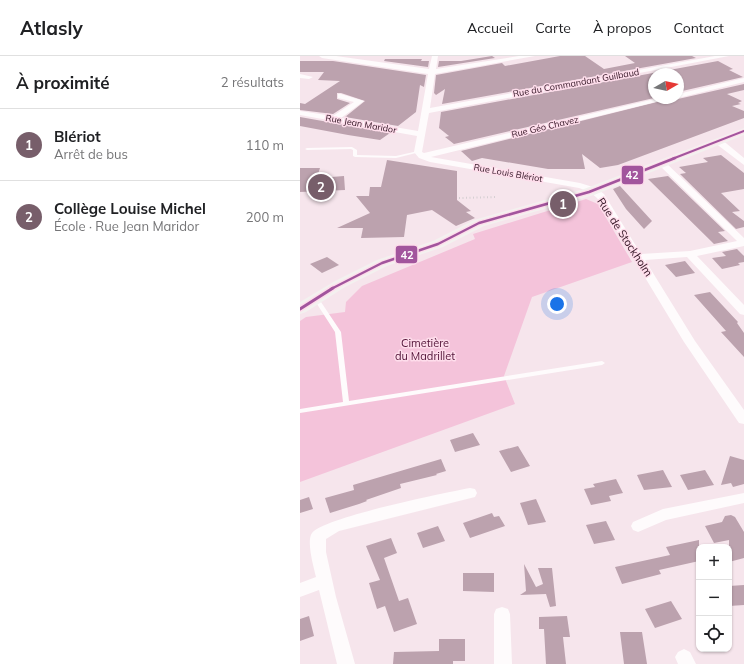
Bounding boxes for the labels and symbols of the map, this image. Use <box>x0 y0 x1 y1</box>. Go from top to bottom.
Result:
street label: Rue du Commandant Guilbaud <box>512 66 640 99</box>
north arrow <box>648 68 684 104</box>
street label: Rue Jean Maridor <box>325 112 398 135</box>
street label: Rue Géo Chavez <box>510 113 580 140</box>
street label: Rue Louis Blériot <box>473 161 543 184</box>
line badge: 42 <box>621 165 644 185</box>
text: 42 <box>625 168 639 182</box>
pin: 2 <box>308 172 334 202</box>
pin: 1 <box>550 189 576 219</box>
street label: Rue de Stockholm <box>594 195 656 279</box>
line badge: 42 <box>395 245 418 264</box>
text: 42 <box>400 248 414 262</box>
your location <box>547 294 567 314</box>
park label: Cimetière du Madrillet <box>395 336 455 363</box>

